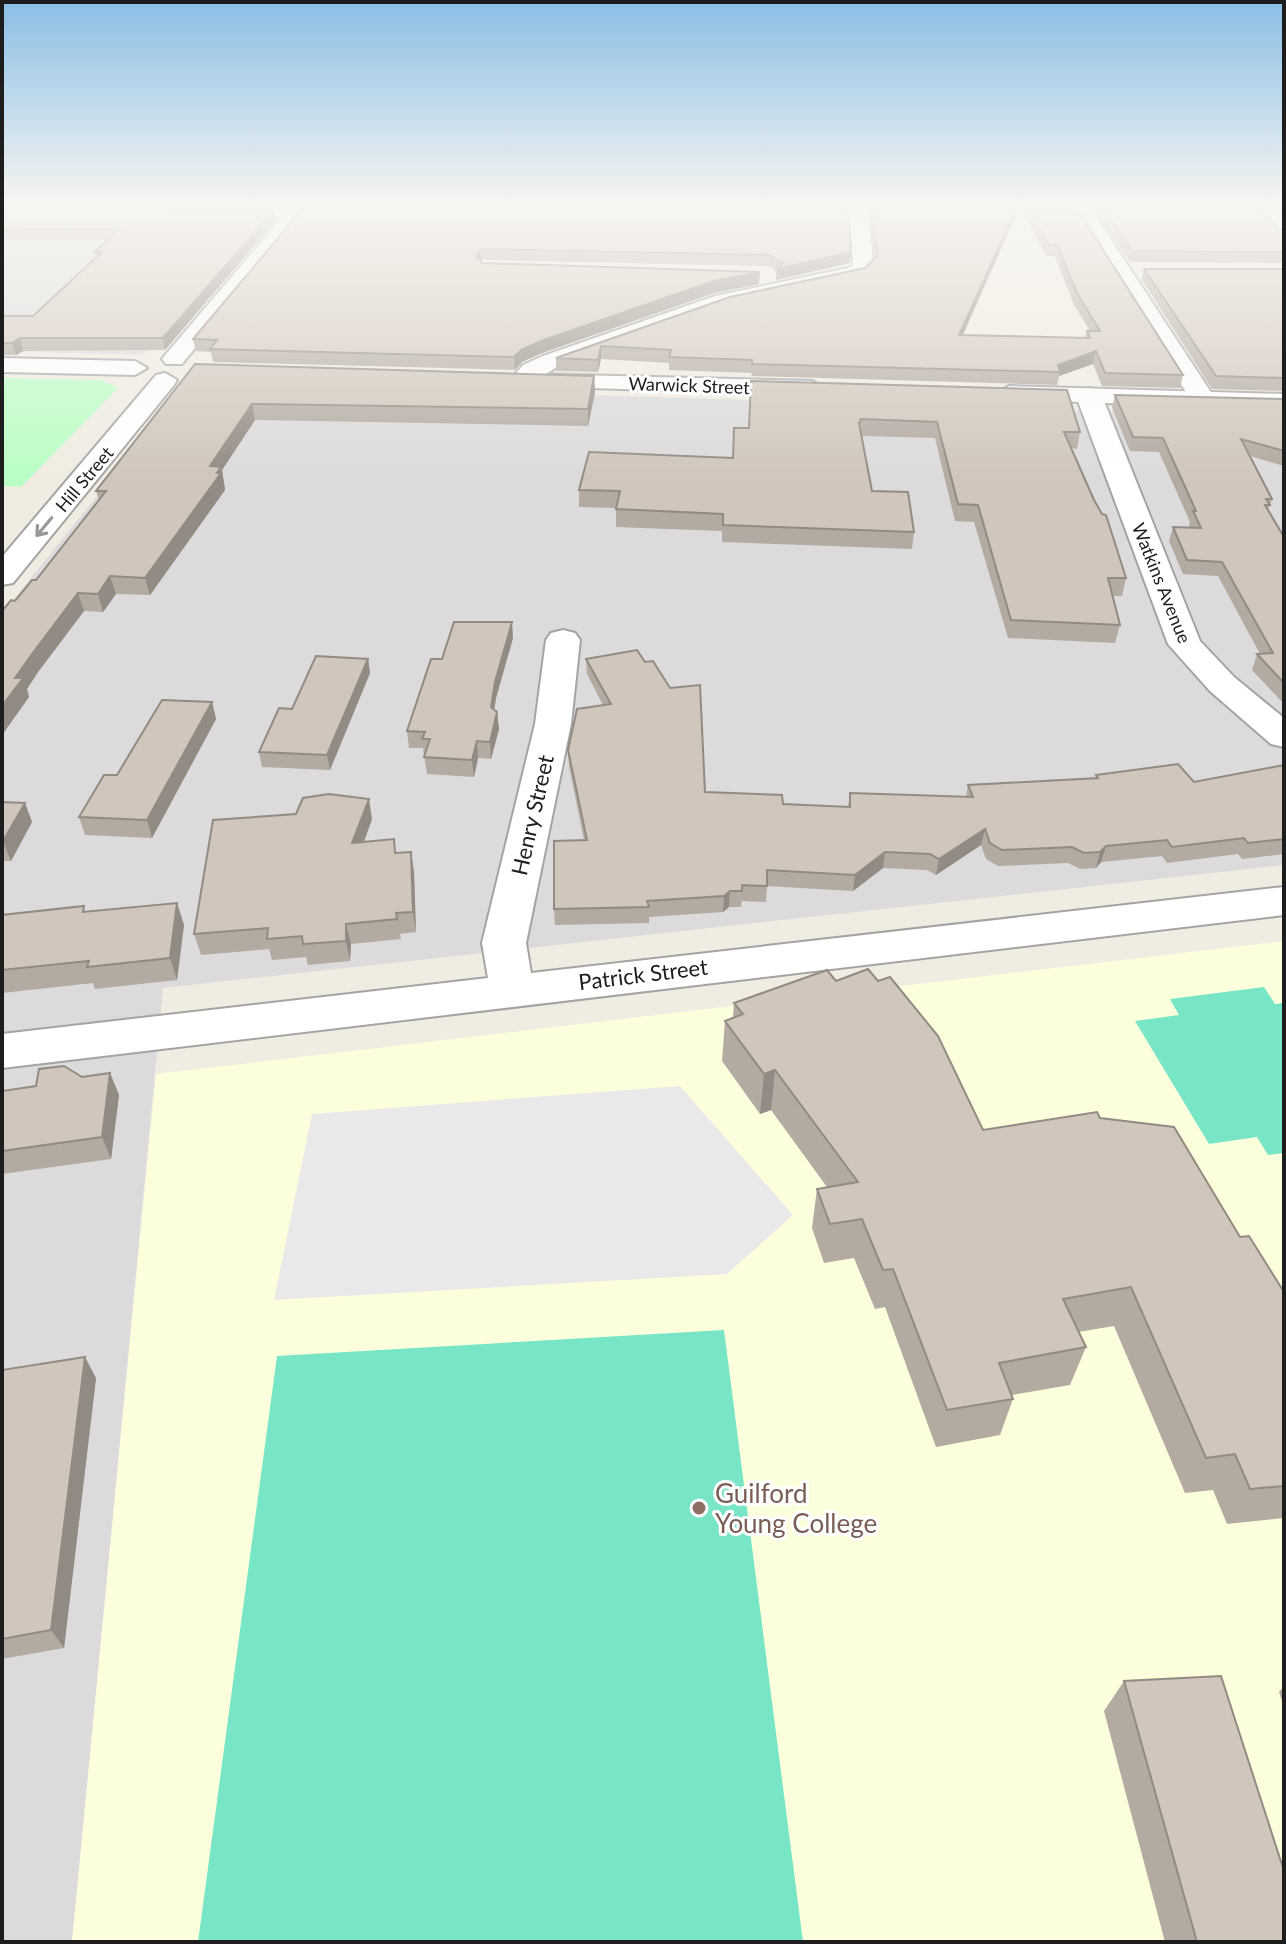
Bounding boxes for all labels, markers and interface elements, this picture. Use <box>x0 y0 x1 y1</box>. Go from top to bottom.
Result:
street label: Warwick Street <box>628 372 751 398</box>
street label: Hill Street <box>50 441 118 516</box>
one-way arrow <box>35 516 53 537</box>
street label: Watkins Avenue <box>1128 520 1196 646</box>
street label: Henry Street <box>505 752 559 878</box>
street label: Patrick Street <box>577 953 709 995</box>
place label: Guilford Young College <box>715 1477 877 1539</box>
marker: Guilford Young College <box>690 1499 708 1517</box>

